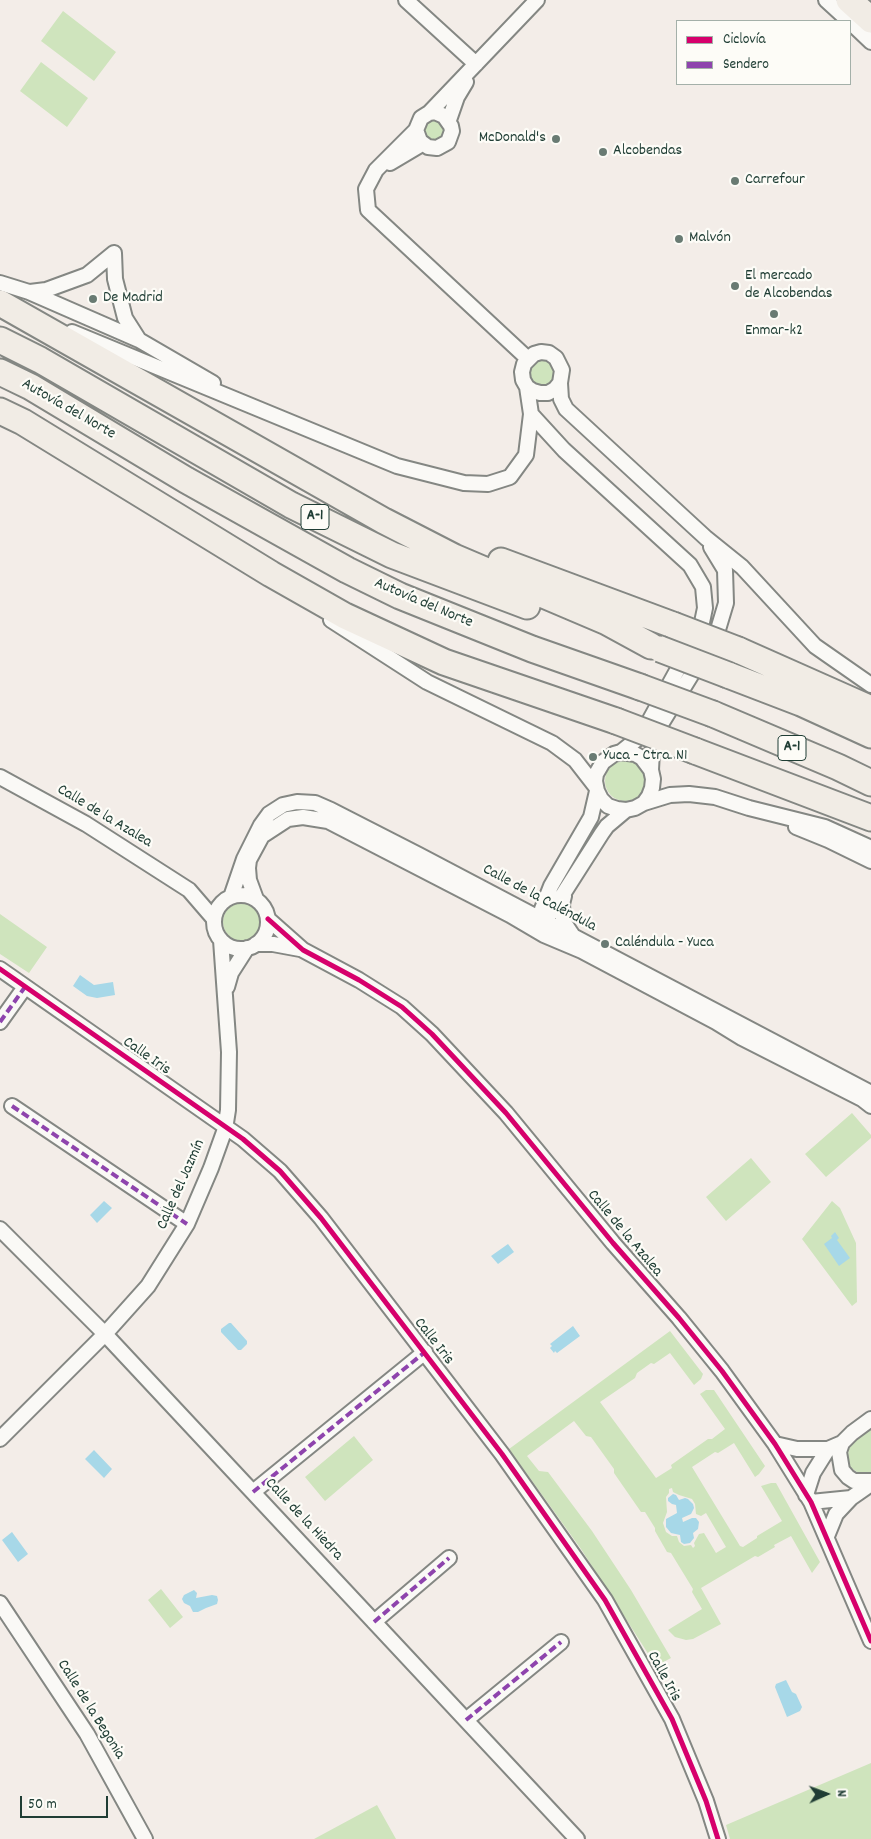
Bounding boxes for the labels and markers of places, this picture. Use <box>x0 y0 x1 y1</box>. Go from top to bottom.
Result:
place label: McDonald's <box>479 129 546 149</box>
marker: McDonald's <box>550 133 562 145</box>
place label: Alcobendas <box>613 142 682 162</box>
marker: Alcobendas <box>597 146 609 158</box>
place label: Carrefour <box>745 171 805 191</box>
marker: Carrefour <box>729 175 741 187</box>
place label: Malvón <box>689 229 731 249</box>
marker: Malvón <box>673 233 685 245</box>
place label: El mercado de Alcobendas <box>745 267 832 305</box>
marker: El mercado de Alcobendas <box>729 280 741 292</box>
place label: De Madrid <box>103 289 163 309</box>
marker: De Madrid <box>87 293 99 305</box>
marker: Enmar-k2 <box>768 308 780 320</box>
place label: Enmar-k2 <box>745 322 803 342</box>
place label: Yuca - Ctra. N1 <box>603 747 687 767</box>
marker: Yuca - Ctra. N1 <box>587 751 599 763</box>
place label: Caléndula - Yuca <box>615 934 714 954</box>
marker: Caléndula - Yuca <box>599 938 611 950</box>

